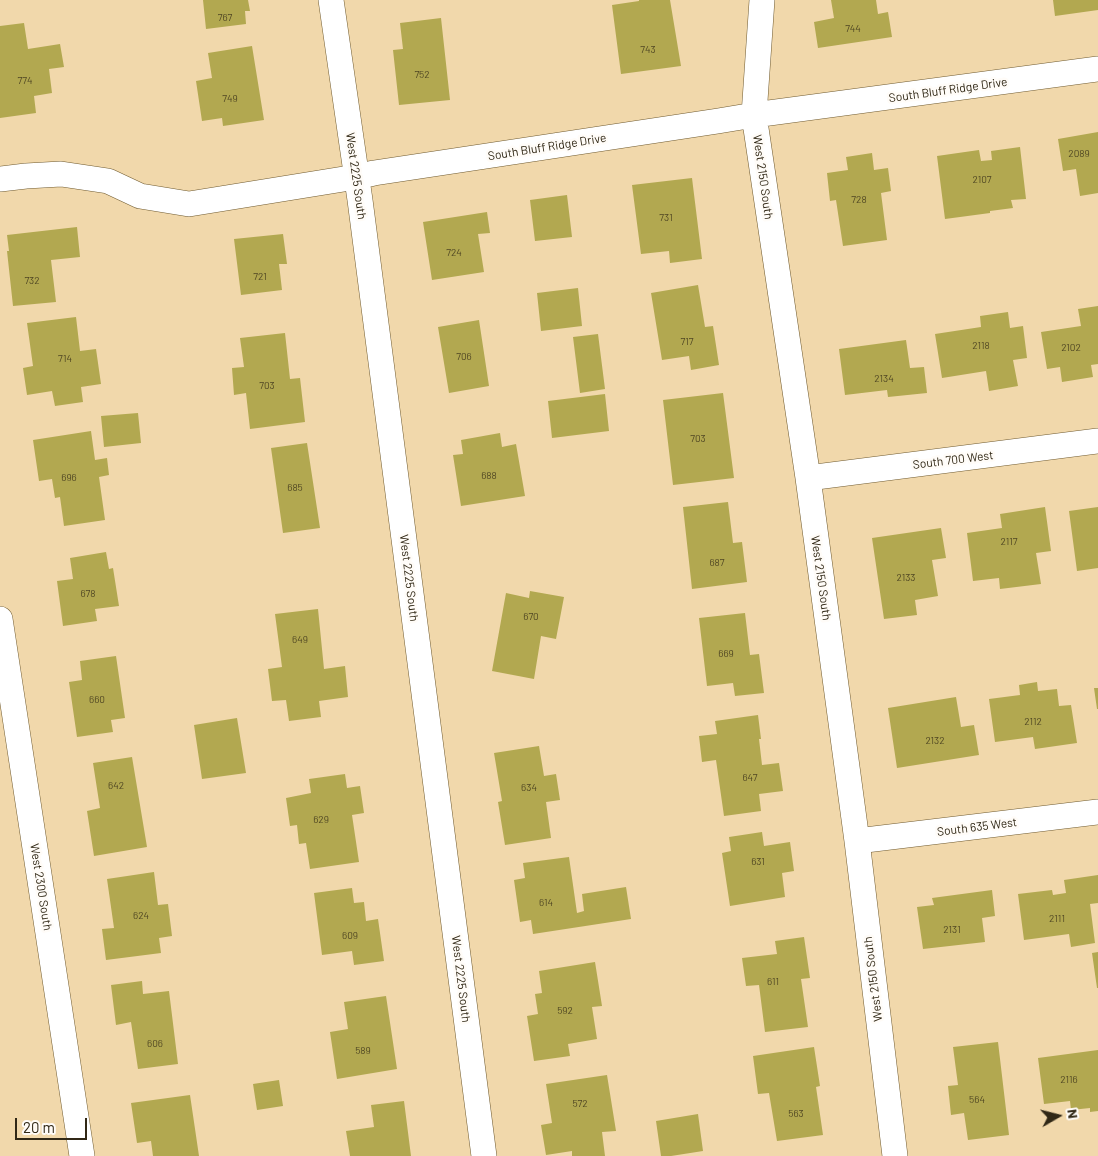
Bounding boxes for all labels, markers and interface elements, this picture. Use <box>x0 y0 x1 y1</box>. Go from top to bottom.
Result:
house number: 767 <box>218 12 232 24</box>
house number: 744 <box>845 23 861 35</box>
house number: 743 <box>640 44 656 56</box>
house number: 752 <box>414 69 430 81</box>
house number: 774 <box>18 75 32 87</box>
street label: South Bluff Ridge Drive <box>888 75 1008 105</box>
house number: 749 <box>222 93 238 105</box>
street label: South Bluff Ridge Drive <box>487 131 607 163</box>
street label: West 2225 South <box>343 132 369 220</box>
street label: West 2150 South <box>750 134 776 220</box>
house number: 2089 <box>1068 148 1090 160</box>
house number: 2107 <box>972 174 992 186</box>
house number: 728 <box>851 194 867 206</box>
house number: 731 <box>659 212 673 224</box>
house number: 724 <box>446 247 462 259</box>
house number: 721 <box>253 271 267 283</box>
house number: 732 <box>24 275 40 287</box>
house number: 717 <box>681 336 693 348</box>
house number: 2118 <box>972 340 990 352</box>
house number: 2102 <box>1061 342 1081 354</box>
house number: 706 <box>456 351 472 363</box>
house number: 714 <box>58 353 72 365</box>
house number: 2134 <box>874 373 894 385</box>
house number: 703 <box>259 380 275 392</box>
house number: 703 <box>690 433 706 445</box>
street label: South 700 West <box>912 448 994 472</box>
house number: 688 <box>481 470 497 482</box>
house number: 696 <box>61 472 77 484</box>
house number: 685 <box>287 482 303 494</box>
street label: West 2225 South <box>397 534 421 622</box>
street label: West 2150 South <box>808 535 834 621</box>
house number: 2117 <box>1001 536 1017 548</box>
house number: 687 <box>709 557 725 569</box>
house number: 2133 <box>896 572 916 584</box>
house number: 678 <box>80 588 96 600</box>
house number: 670 <box>523 611 539 623</box>
house number: 649 <box>292 634 308 646</box>
house number: 669 <box>718 648 734 660</box>
house number: 660 <box>89 694 105 706</box>
house number: 2112 <box>1024 716 1042 728</box>
house number: 2132 <box>925 735 945 747</box>
house number: 647 <box>742 772 758 784</box>
house number: 642 <box>108 780 124 792</box>
house number: 634 <box>521 782 537 794</box>
house number: 629 <box>313 814 329 826</box>
street label: South 635 West <box>936 815 1018 839</box>
street label: West 2300 South <box>27 842 55 932</box>
house number: 631 <box>751 856 765 868</box>
house number: 614 <box>539 897 553 909</box>
house number: 624 <box>133 910 149 922</box>
house number: 2111 <box>1049 913 1065 925</box>
house number: 2131 <box>943 924 961 936</box>
house number: 609 <box>342 930 358 942</box>
street label: West 2225 South <box>449 935 473 1023</box>
street label: West 2150 South <box>861 936 885 1022</box>
house number: 611 <box>767 976 779 988</box>
house number: 592 <box>557 1005 573 1017</box>
house number: 606 <box>147 1038 163 1050</box>
house number: 589 <box>355 1045 371 1057</box>
house number: 2116 <box>1060 1074 1078 1086</box>
north arrow <box>1033 1091 1083 1141</box>
house number: 564 <box>969 1094 985 1106</box>
house number: 572 <box>572 1098 588 1110</box>
scale bar <box>18 1108 90 1140</box>
house number: 563 <box>788 1108 804 1120</box>
text: N <box>1064 1108 1082 1120</box>
text: 20 m <box>23 1118 55 1136</box>

